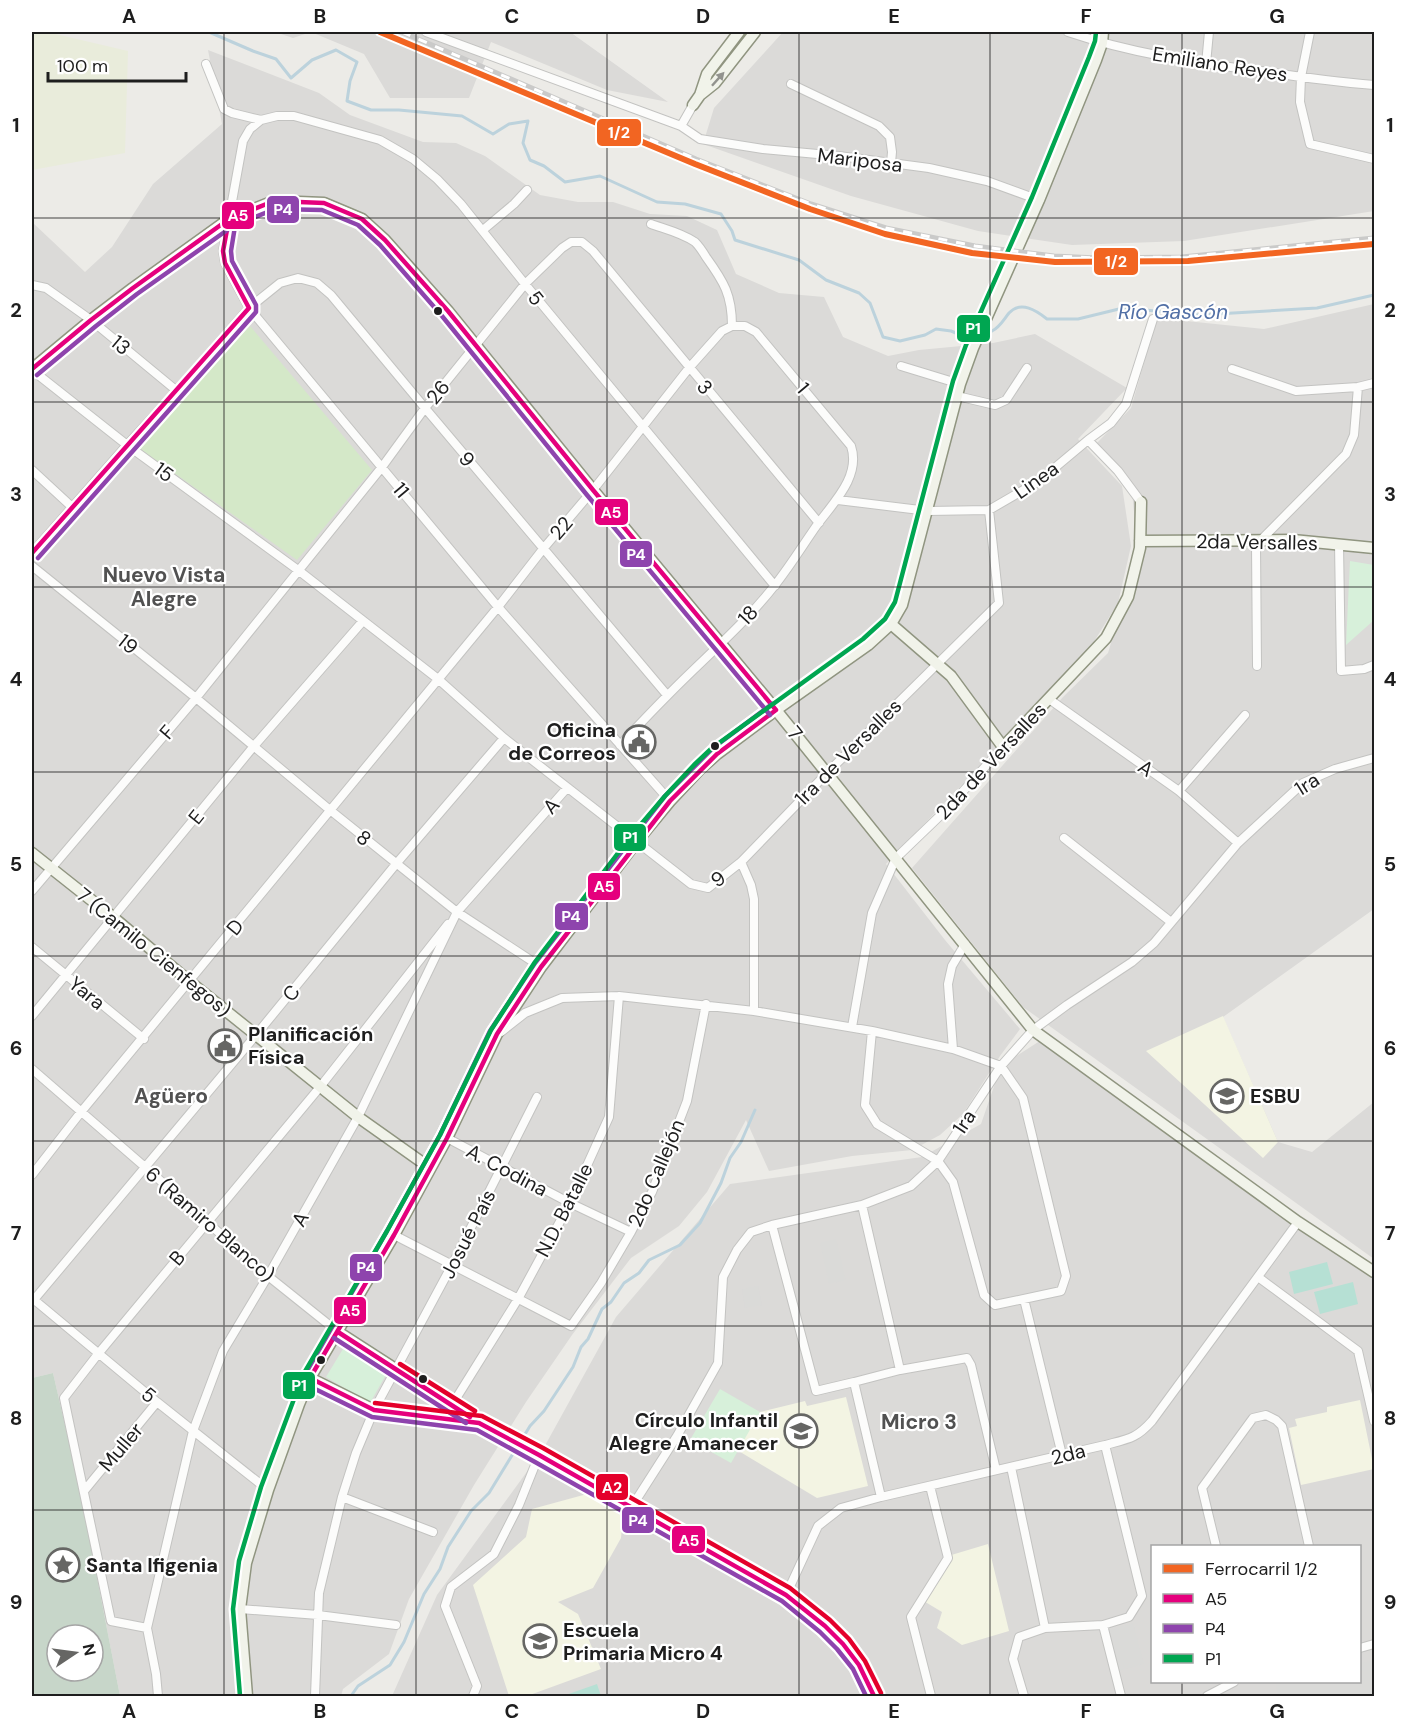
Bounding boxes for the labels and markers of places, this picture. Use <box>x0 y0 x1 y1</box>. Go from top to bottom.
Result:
unlabelled marker <box>432 305 444 317</box>
place label: Oficina de Correos <box>508 717 616 766</box>
public building icon: Oficina de Correos <box>621 724 657 760</box>
unlabelled marker <box>709 740 721 752</box>
place label: Planificación Física <box>248 1021 373 1070</box>
public building icon: Planificación Física <box>207 1028 243 1064</box>
school or university icon: ESBU <box>1209 1078 1245 1114</box>
place label: ESBU <box>1250 1083 1300 1109</box>
unlabelled marker <box>315 1354 327 1366</box>
unlabelled marker <box>417 1373 429 1385</box>
place label: Círculo Infantil Alegre Amanecer <box>609 1407 778 1456</box>
school or university icon: Círculo Infantil Alegre Amanecer <box>783 1413 819 1449</box>
place icon: Santa Ifigenia <box>45 1547 81 1583</box>
place label: Santa Ifigenia <box>86 1552 218 1578</box>
place label: Escuela Primaria Micro 4 <box>563 1617 723 1666</box>
school or university icon: Escuela Primaria Micro 4 <box>522 1623 558 1659</box>

